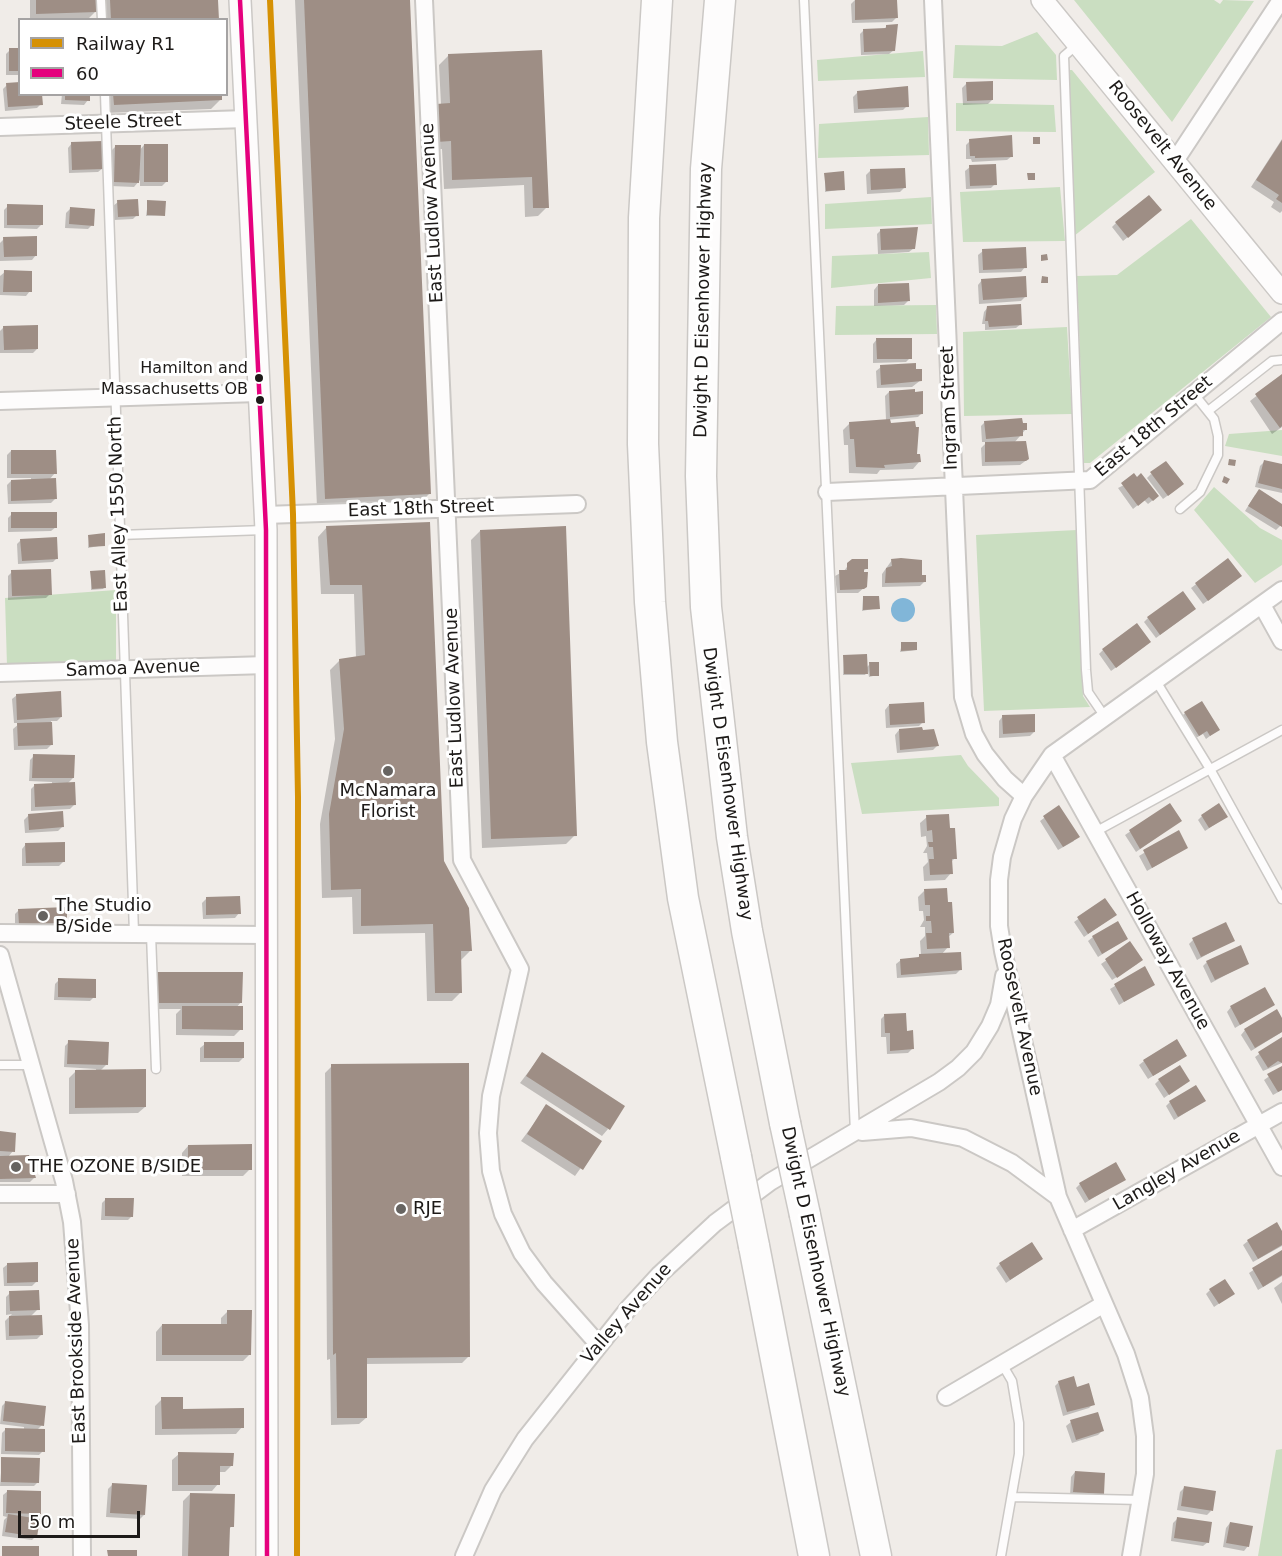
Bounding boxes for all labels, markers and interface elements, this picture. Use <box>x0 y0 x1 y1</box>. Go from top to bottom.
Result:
legend <box>18 18 228 96</box>
text: Railway R1 <box>76 33 175 54</box>
text: 60 <box>76 63 99 84</box>
street label: Roosevelt Avenue <box>1103 77 1221 215</box>
street label: Steele Street <box>64 110 182 136</box>
street label: East Ludlow Avenue <box>417 122 449 304</box>
street label: Dwight D Eisenhower Highway <box>691 162 717 438</box>
street label: Ingram Street <box>937 345 963 471</box>
place label: Hamilton and Massachusetts OB <box>101 359 248 397</box>
marker: Hamilton and Massachusetts OB <box>253 372 265 384</box>
street label: East 18th Street <box>1091 372 1217 482</box>
unlabelled marker <box>254 394 266 406</box>
street label: East Alley 1550 North <box>105 416 133 612</box>
street label: East 18th Street <box>347 496 495 522</box>
street label: East Ludlow Avenue <box>441 607 469 789</box>
street label: Dwight D Eisenhower Highway <box>697 646 757 922</box>
street label: Samoa Avenue <box>65 656 201 682</box>
marker: McNamara Florist <box>381 764 395 778</box>
place label: McNamara Florist <box>340 780 436 822</box>
street label: Holloway Avenue <box>1120 888 1214 1034</box>
place label: The Studio B/Side <box>55 895 152 938</box>
marker: The Studio B/Side <box>36 909 50 923</box>
street label: Roosevelt Avenue <box>992 936 1046 1098</box>
street label: Dwight D Eisenhower Highway <box>776 1125 854 1399</box>
street label: Langley Avenue <box>1110 1126 1244 1216</box>
place label: THE OZONE B/SIDE <box>28 1156 201 1178</box>
marker: THE OZONE B/SIDE <box>9 1160 23 1174</box>
place label: RJE <box>413 1198 442 1220</box>
marker: RJE <box>394 1202 408 1216</box>
street label: East Brookside Avenue <box>63 1238 91 1444</box>
street label: Valley Avenue <box>577 1259 677 1369</box>
scale bar <box>21 1499 142 1537</box>
text: 50 m <box>29 1511 75 1532</box>

